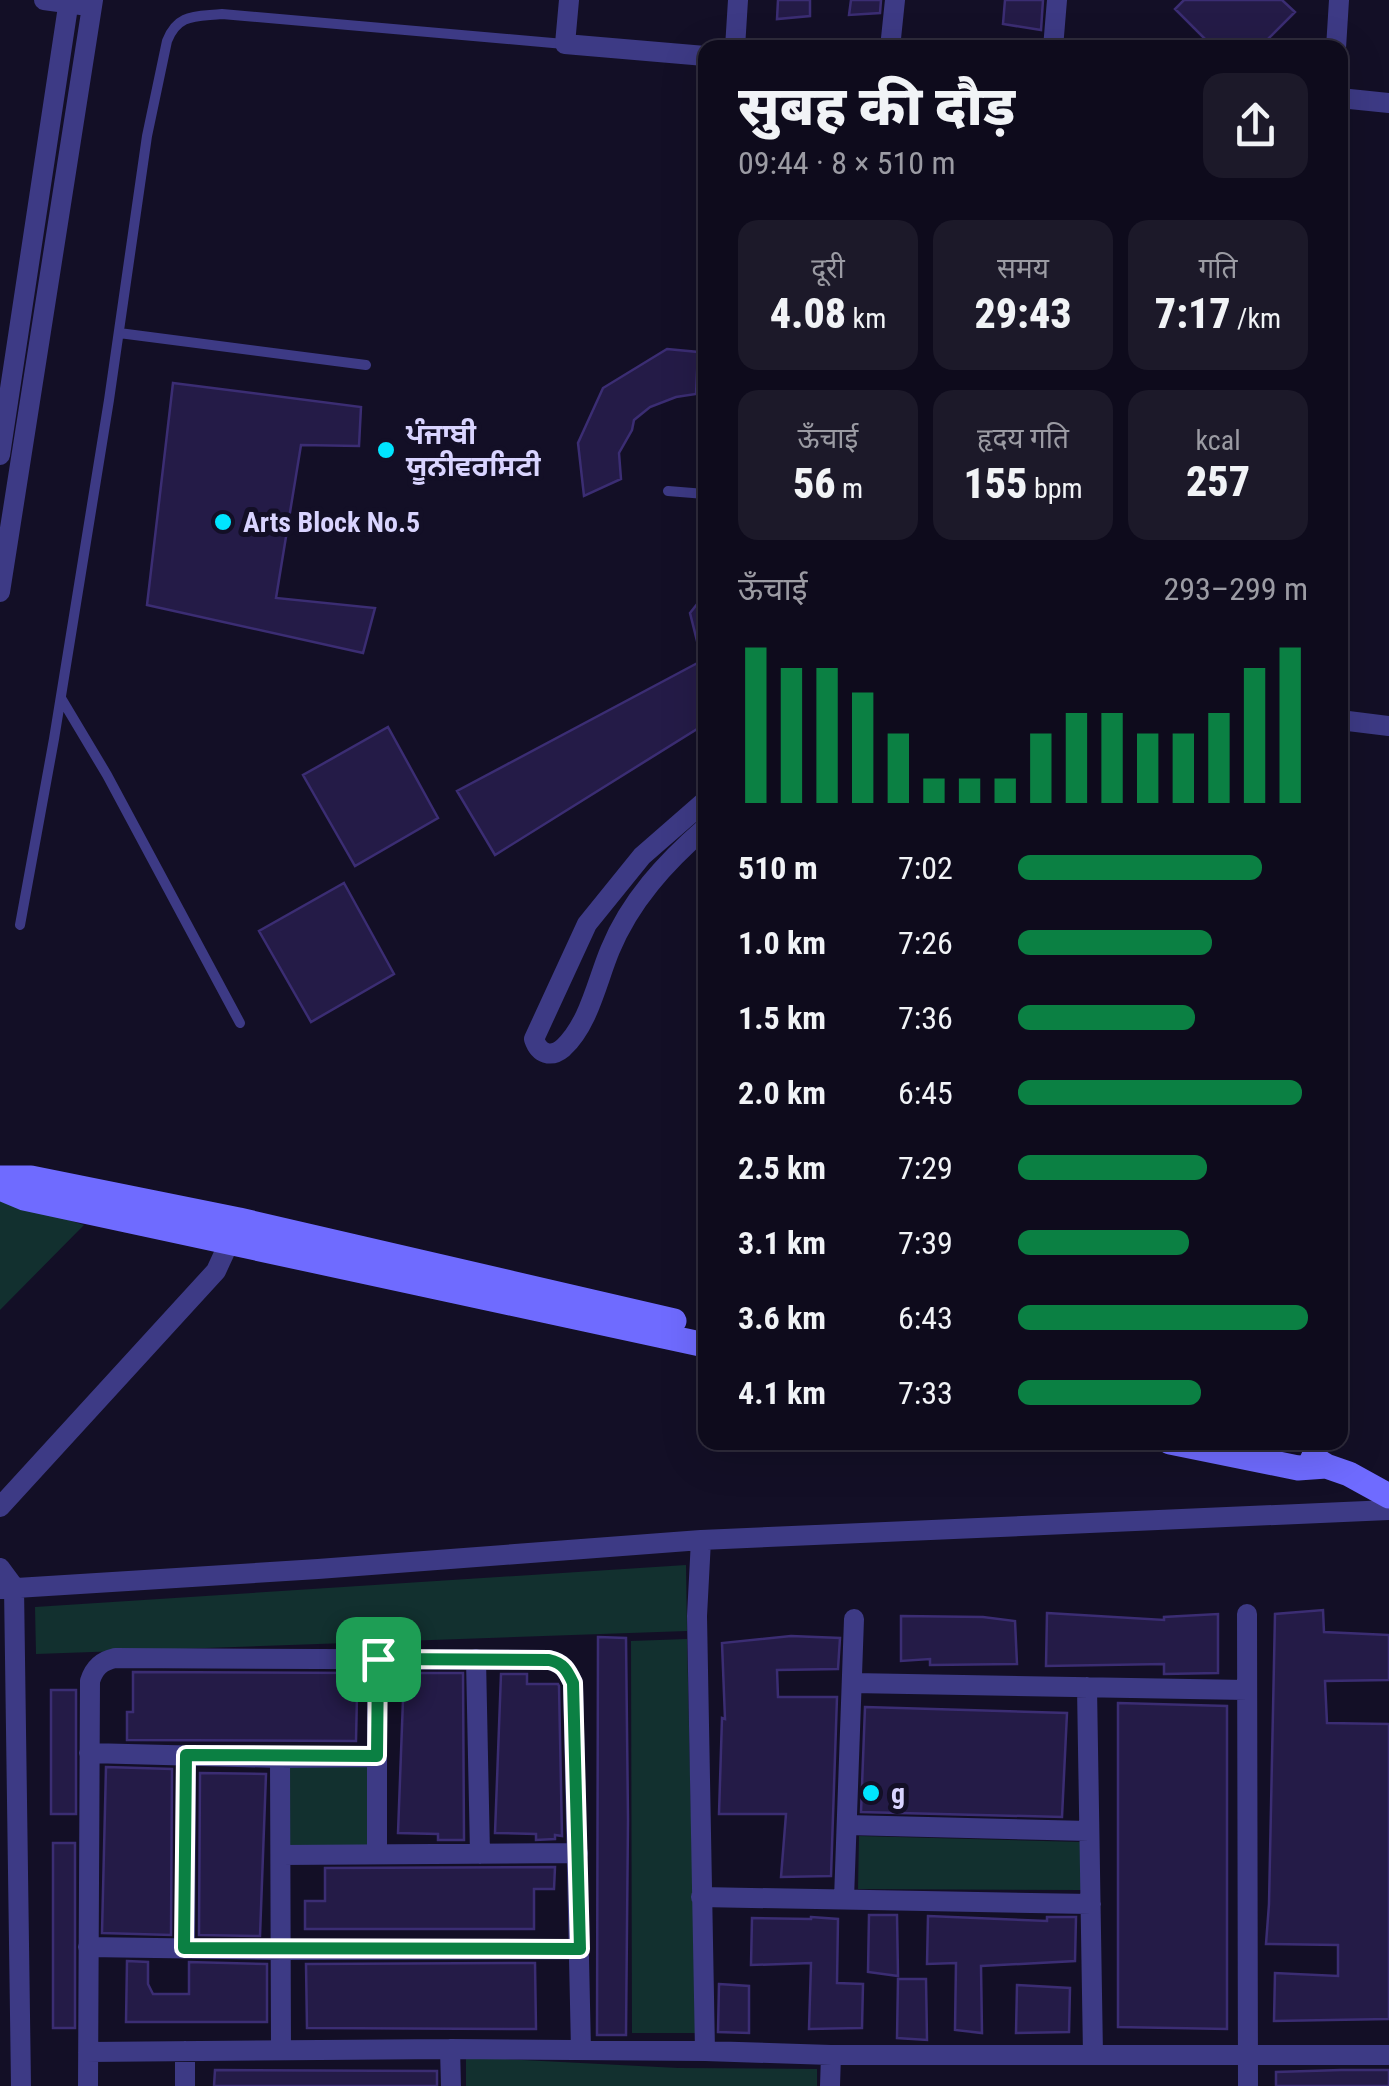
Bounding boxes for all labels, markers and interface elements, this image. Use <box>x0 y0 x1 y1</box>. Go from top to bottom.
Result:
button: share <box>1203 73 1308 178</box>
text: सुबह की दौड़ <box>738 74 1015 138</box>
text: 09:44 · 8 × 510 m <box>738 144 956 182</box>
text: दूरी <box>811 252 845 285</box>
text: समय <box>997 252 1049 285</box>
text: गति <box>1199 252 1237 285</box>
text: 4.08 <box>770 289 846 338</box>
text: 29:43 <box>974 289 1072 338</box>
text: 7:17 <box>1155 289 1231 338</box>
text: km <box>846 302 886 335</box>
text: /km <box>1231 302 1281 335</box>
place label: ਪੰਜਾਬੀ ਯੂਨੀਵਰਸਿਟੀ <box>405 417 541 485</box>
text: ऊँचाई <box>798 422 858 455</box>
text: हृदय गति <box>977 422 1069 455</box>
text: kcal <box>1195 424 1241 457</box>
marker: ਪੰਜਾਬੀ ਯੂਨੀਵਰਸਿਟੀ <box>375 439 397 461</box>
text: 257 <box>1186 457 1250 506</box>
text: 56 <box>793 459 836 508</box>
text: 155 <box>963 459 1027 508</box>
text: m <box>836 472 863 505</box>
text: bpm <box>1027 472 1083 505</box>
place label: Arts Block No.5 <box>243 506 420 539</box>
marker: Arts Block No.5 <box>212 511 234 533</box>
text: ऊँचाई <box>738 570 807 608</box>
text: 293–299 m <box>1163 570 1308 608</box>
text: 510 m <box>738 849 818 887</box>
text: 7:02 <box>898 849 953 887</box>
text: 1.0 km <box>738 924 826 962</box>
text: 7:26 <box>898 924 953 962</box>
text: 1.5 km <box>738 999 826 1037</box>
text: 7:36 <box>898 999 953 1037</box>
text: 2.0 km <box>738 1074 826 1112</box>
text: 6:45 <box>898 1074 953 1112</box>
text: 2.5 km <box>738 1149 826 1187</box>
text: 7:29 <box>898 1149 953 1187</box>
text: 3.1 km <box>738 1224 826 1262</box>
text: 7:39 <box>898 1224 953 1262</box>
text: 3.6 km <box>738 1299 826 1337</box>
text: 6:43 <box>898 1299 953 1337</box>
text: 4.1 km <box>738 1374 826 1412</box>
text: 7:33 <box>898 1374 953 1412</box>
pin <box>336 1617 421 1702</box>
icon: arrive <box>351 1632 406 1687</box>
place label: g <box>891 1777 905 1810</box>
marker: g <box>860 1782 882 1804</box>

